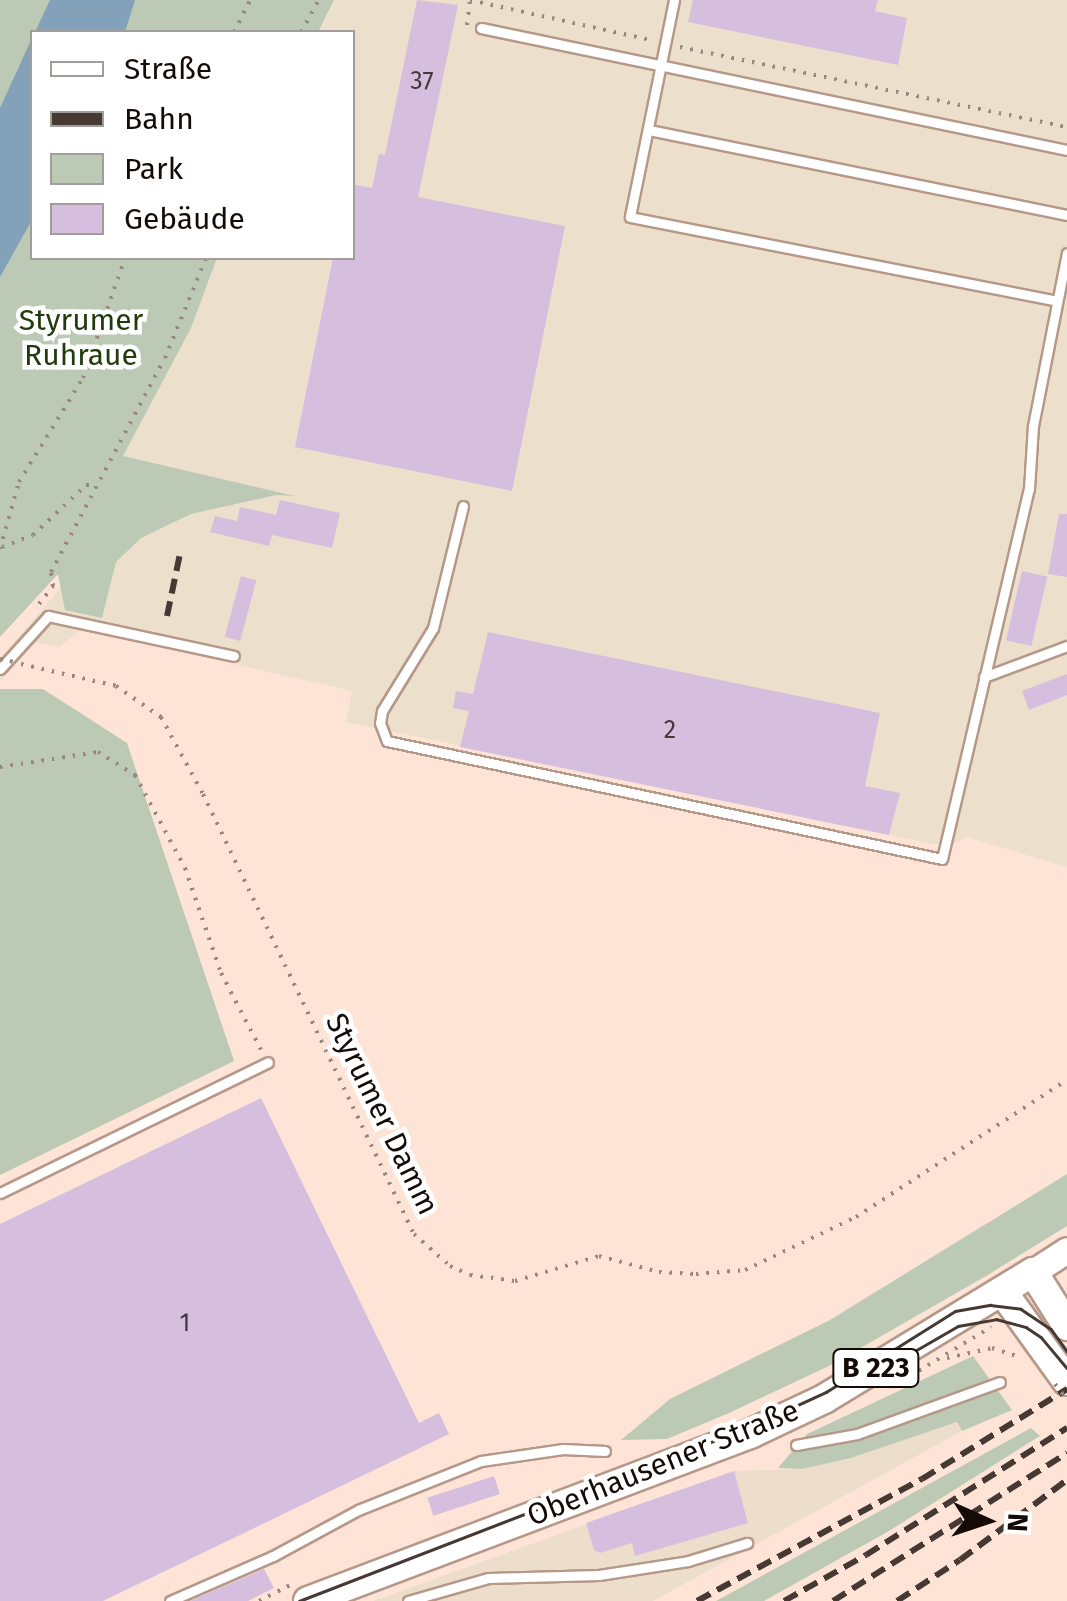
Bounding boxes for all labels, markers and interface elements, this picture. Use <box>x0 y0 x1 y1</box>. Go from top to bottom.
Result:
legend <box>30 30 355 260</box>
text: Straße <box>124 51 212 87</box>
house number: 37 <box>410 66 434 96</box>
text: Bahn <box>124 101 194 137</box>
text: Park <box>124 151 183 187</box>
text: Gebäude <box>124 201 245 237</box>
park label: Styrumer Ruhraue <box>19 302 143 372</box>
house number: 2 <box>664 715 676 745</box>
street label: Styrumer Damm <box>318 1008 446 1220</box>
house number: 1 <box>180 1308 190 1338</box>
road number: B 223 <box>831 1345 921 1391</box>
street label: Oberhausener Straße <box>522 1392 804 1534</box>
north arrow <box>937 1471 1037 1571</box>
text: N <box>1000 1512 1034 1533</box>

